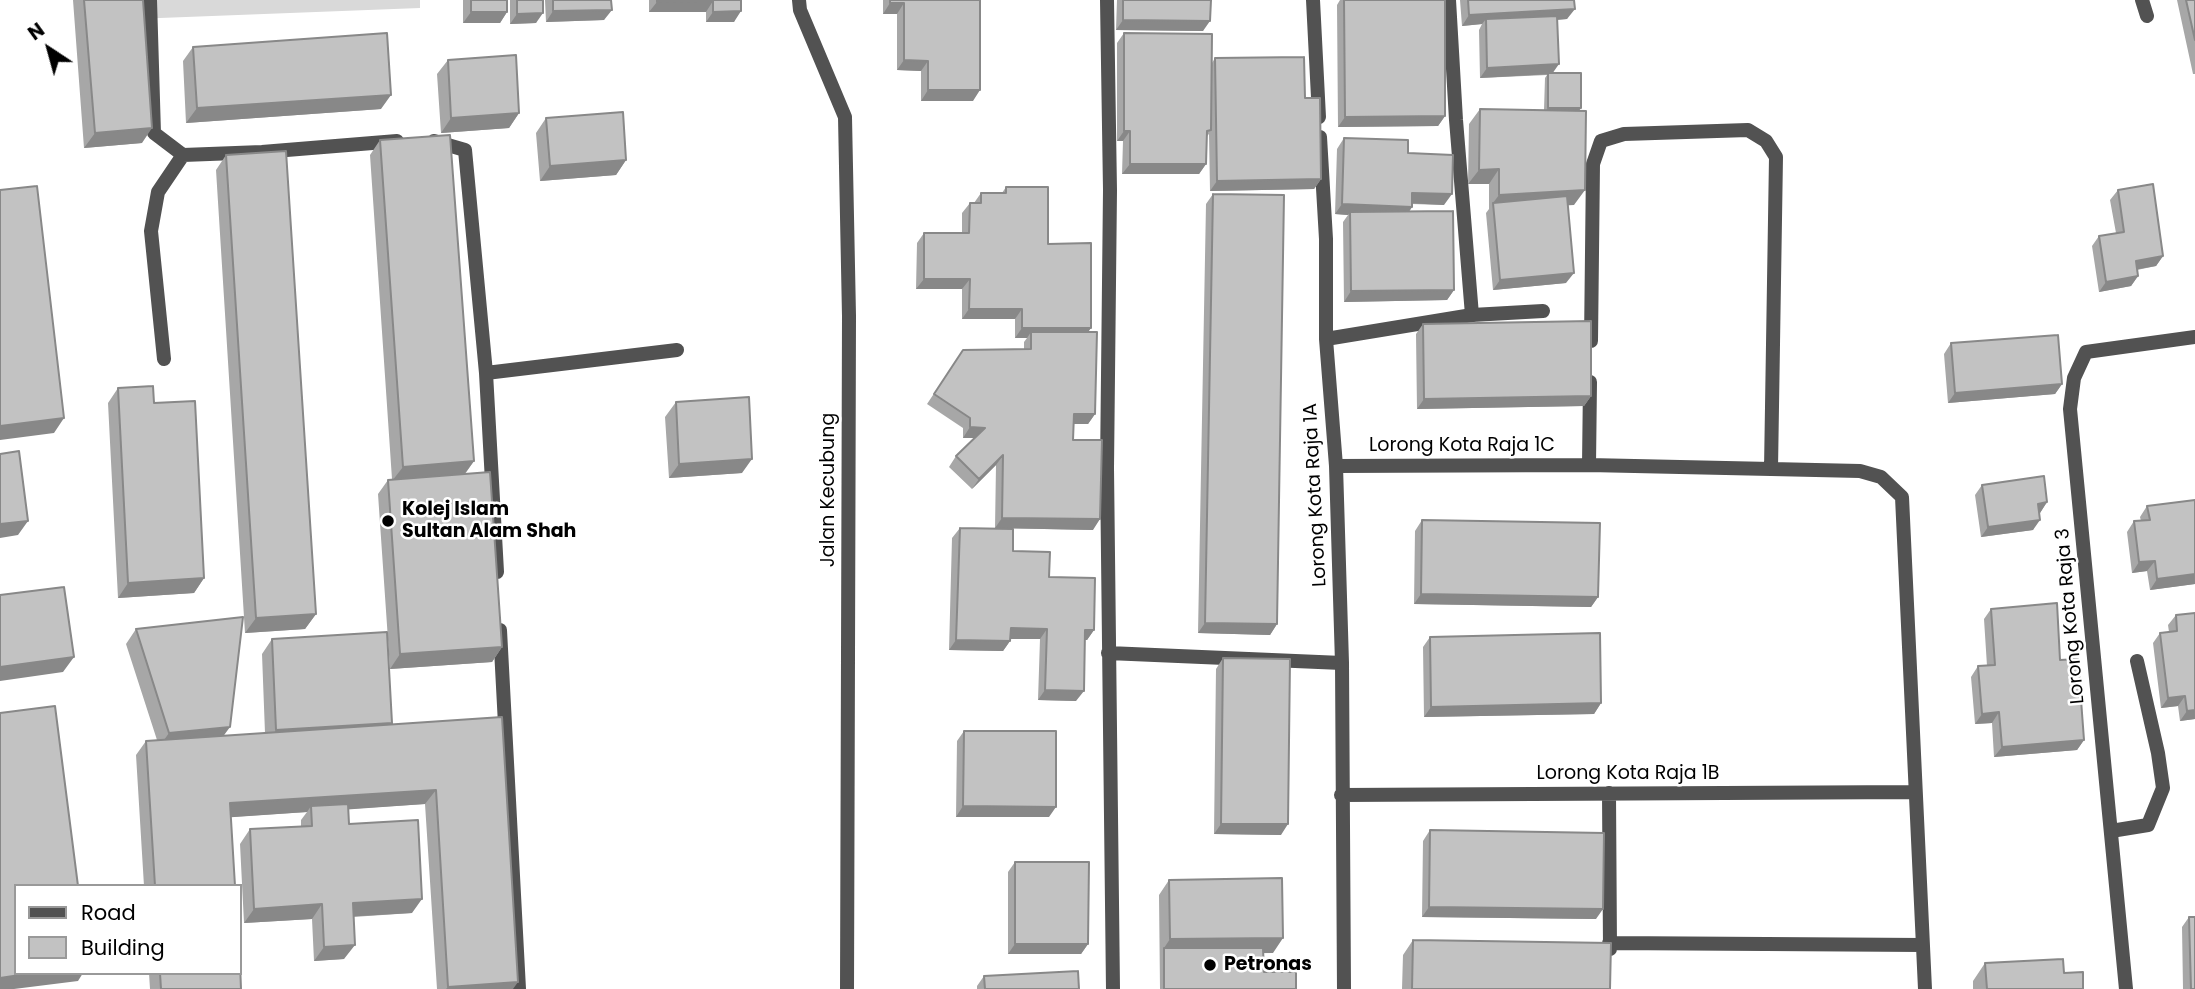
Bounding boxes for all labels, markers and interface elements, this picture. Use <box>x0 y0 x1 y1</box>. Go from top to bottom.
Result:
north arrow <box>14 14 84 84</box>
text: N <box>23 16 50 47</box>
street label: Lorong Kota Raja 1A <box>1300 403 1332 587</box>
street label: Jalan Kecubung <box>818 413 840 567</box>
street label: Lorong Kota Raja 1C <box>1369 435 1555 457</box>
place label: Kolej Islam Sultan Alam Shah <box>402 499 576 543</box>
marker: Kolej Islam Sultan Alam Shah <box>380 513 396 529</box>
street label: Lorong Kota Raja 3 <box>2052 527 2090 705</box>
street label: Lorong Kota Raja 1B <box>1537 763 1719 785</box>
legend <box>14 884 242 975</box>
text: Road <box>81 898 136 927</box>
text: Building <box>81 933 165 962</box>
place label: Petronas <box>1224 954 1312 976</box>
marker: Petronas <box>1202 957 1218 973</box>

